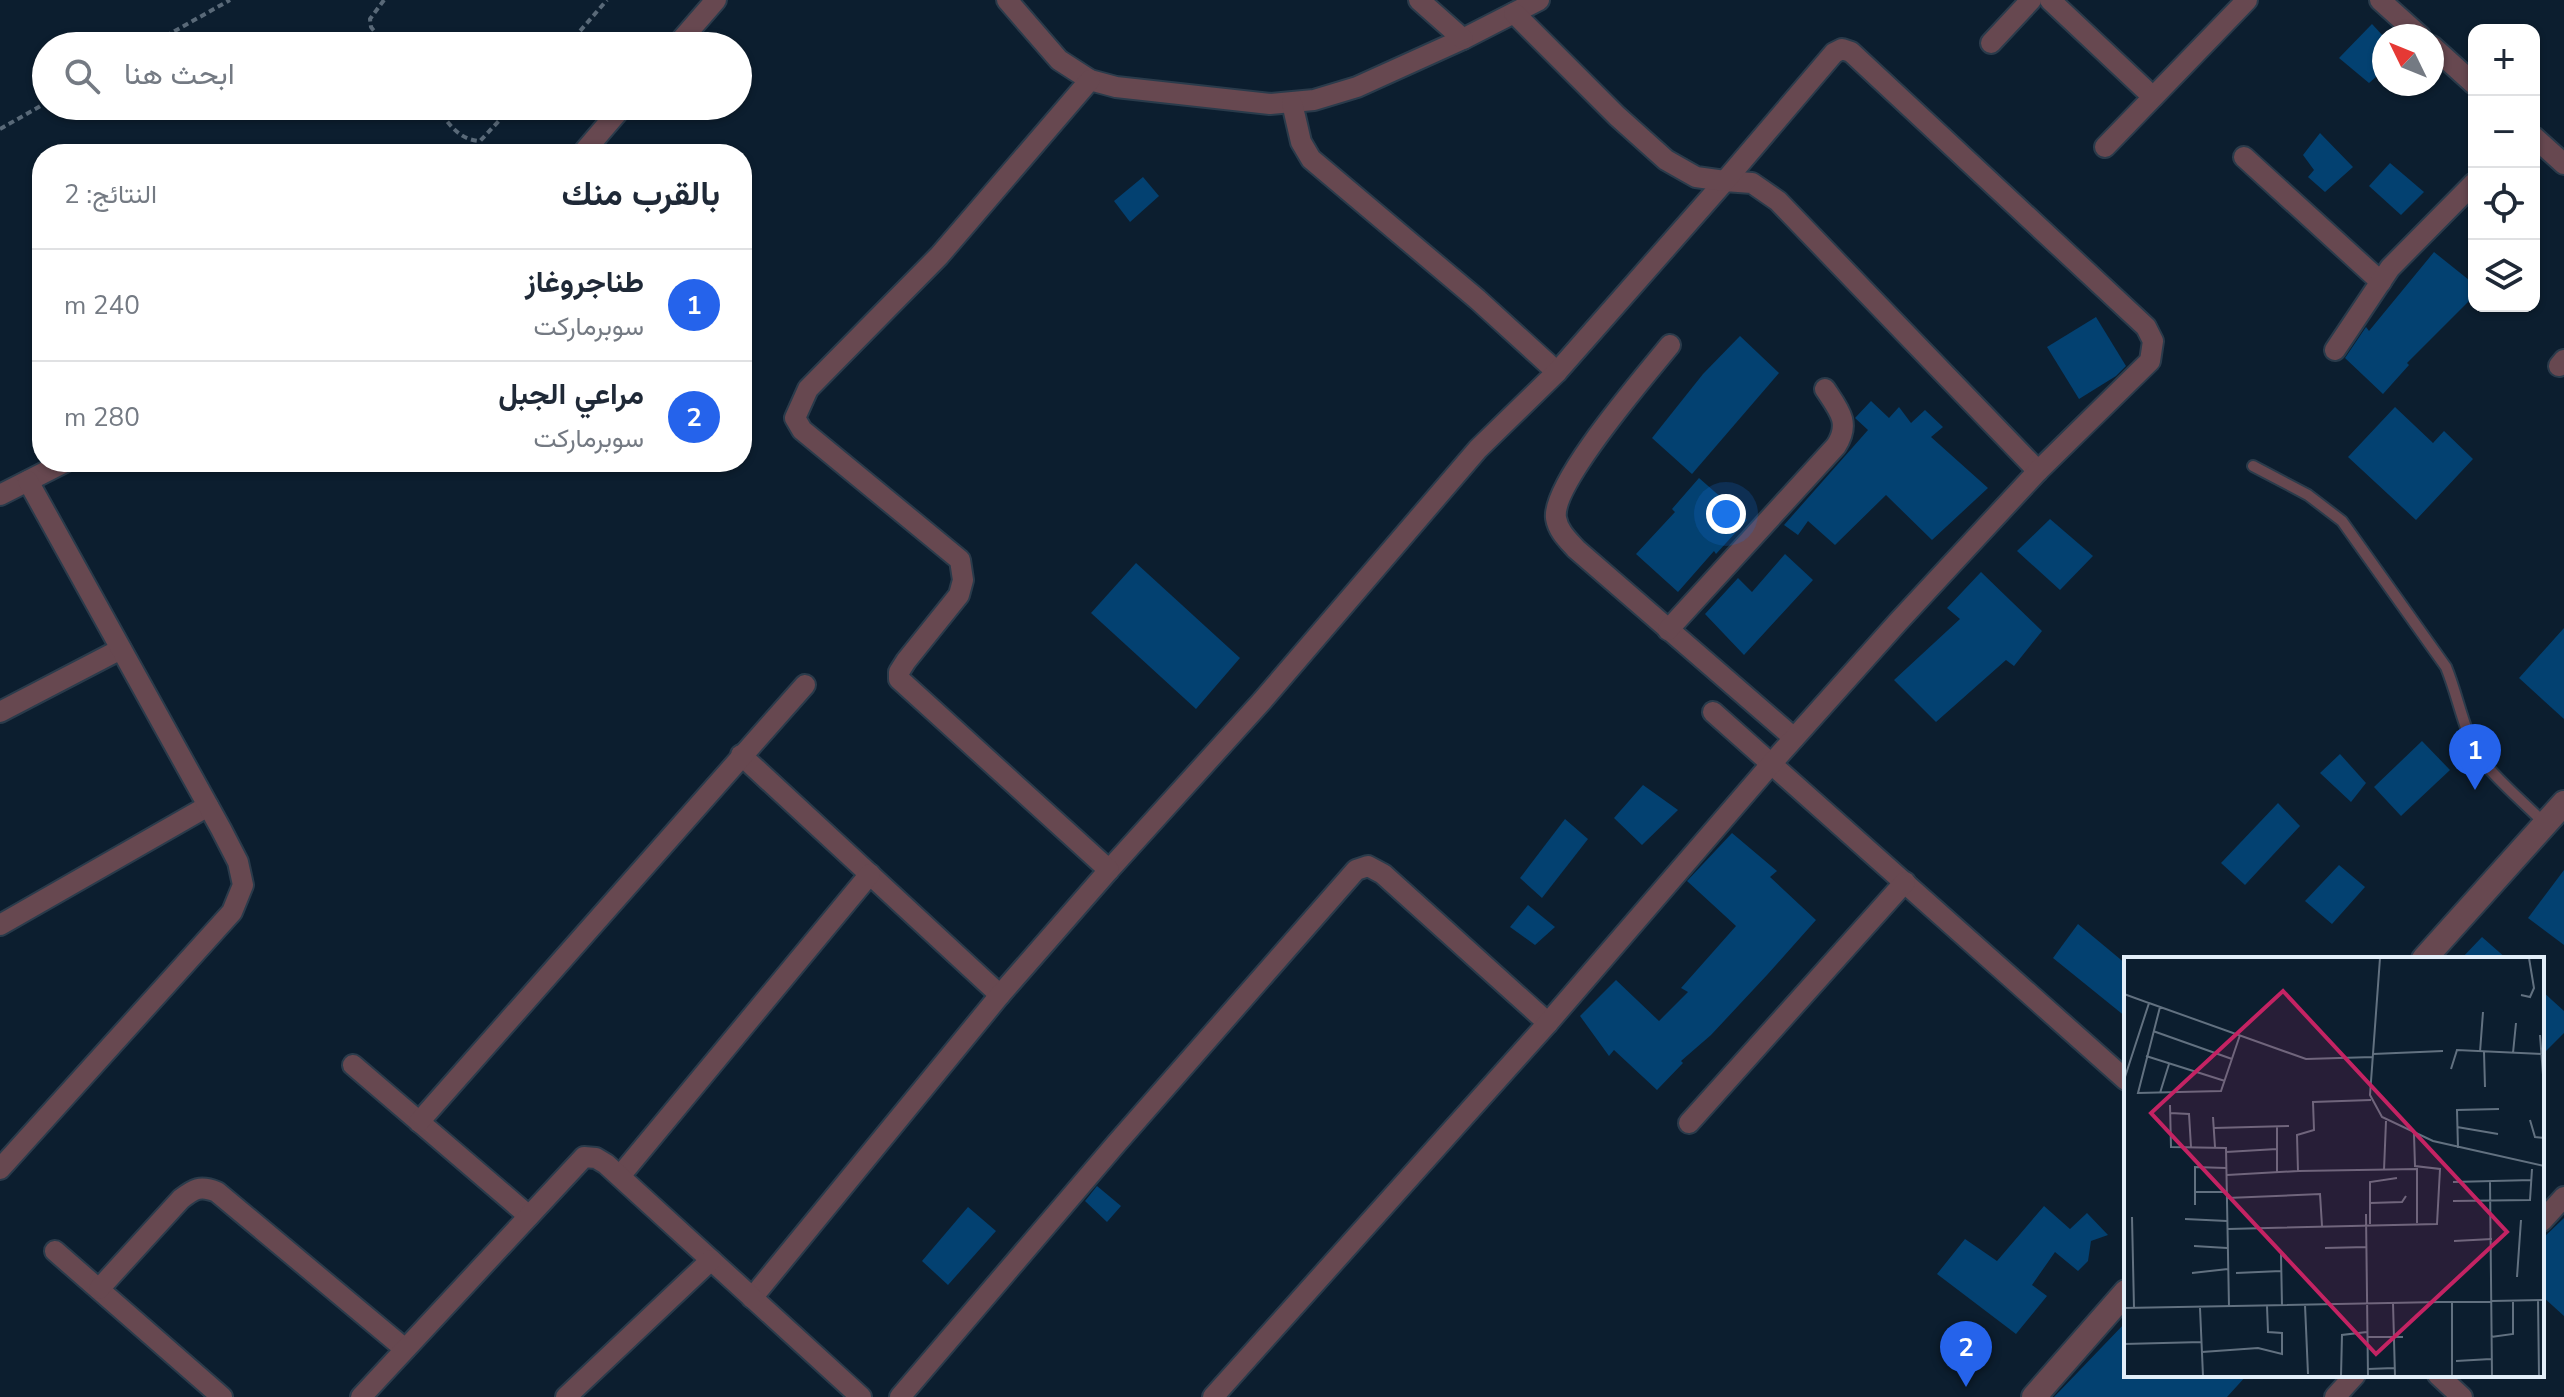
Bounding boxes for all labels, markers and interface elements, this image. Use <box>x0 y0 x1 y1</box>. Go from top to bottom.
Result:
north arrow <box>2372 24 2444 96</box>
map controls <box>2468 24 2540 312</box>
button: + <box>2468 24 2540 96</box>
search box <box>32 32 752 120</box>
icon: search <box>60 54 104 98</box>
text: ابحث هنا <box>124 54 235 95</box>
button: − <box>2468 96 2540 168</box>
button: locate <box>2468 168 2540 240</box>
text: بالقرب منك <box>562 171 720 217</box>
text: النتائج: 2 <box>64 177 157 212</box>
button: layers <box>2468 240 2540 312</box>
text: طناجروغاز <box>525 262 644 303</box>
text: 240 m <box>64 288 140 323</box>
text: 1 <box>686 288 702 323</box>
text: سوبرماركت <box>533 309 644 344</box>
text: مراعي الجبل <box>498 374 644 415</box>
text: 280 m <box>64 400 140 435</box>
text: 2 <box>686 400 702 435</box>
text: سوبرماركت <box>533 421 644 456</box>
your location <box>1706 494 1746 534</box>
pin: 1 <box>2449 724 2501 790</box>
inset map <box>2124 957 2544 1377</box>
pin: 2 <box>1940 1321 1992 1387</box>

